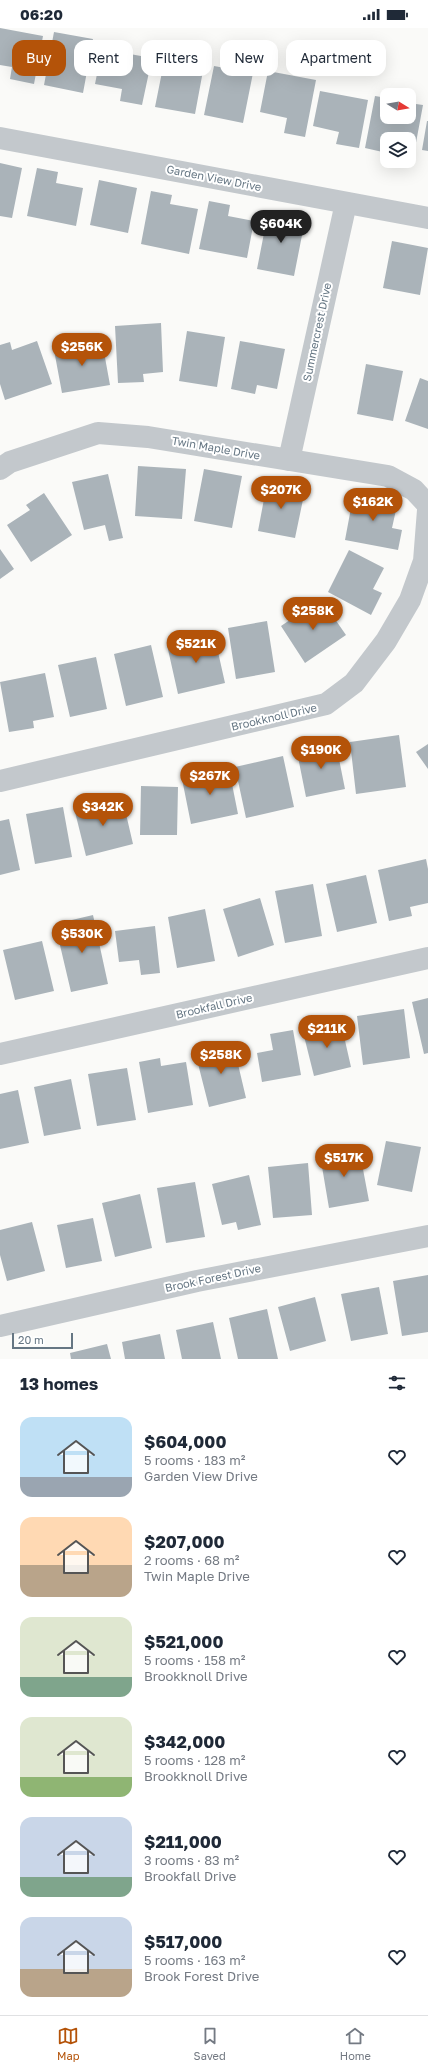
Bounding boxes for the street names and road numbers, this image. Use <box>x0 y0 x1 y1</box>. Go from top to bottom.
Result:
street label: Garden View Drive <box>166 162 263 193</box>
street label: Summercrest Drive <box>300 281 333 382</box>
street label: Twin Maple Drive <box>171 433 261 462</box>
street label: Brookknoll Drive <box>230 700 318 733</box>
street label: Brookfall Drive <box>174 990 253 1021</box>
street label: Brook Forest Drive <box>164 1261 262 1294</box>

